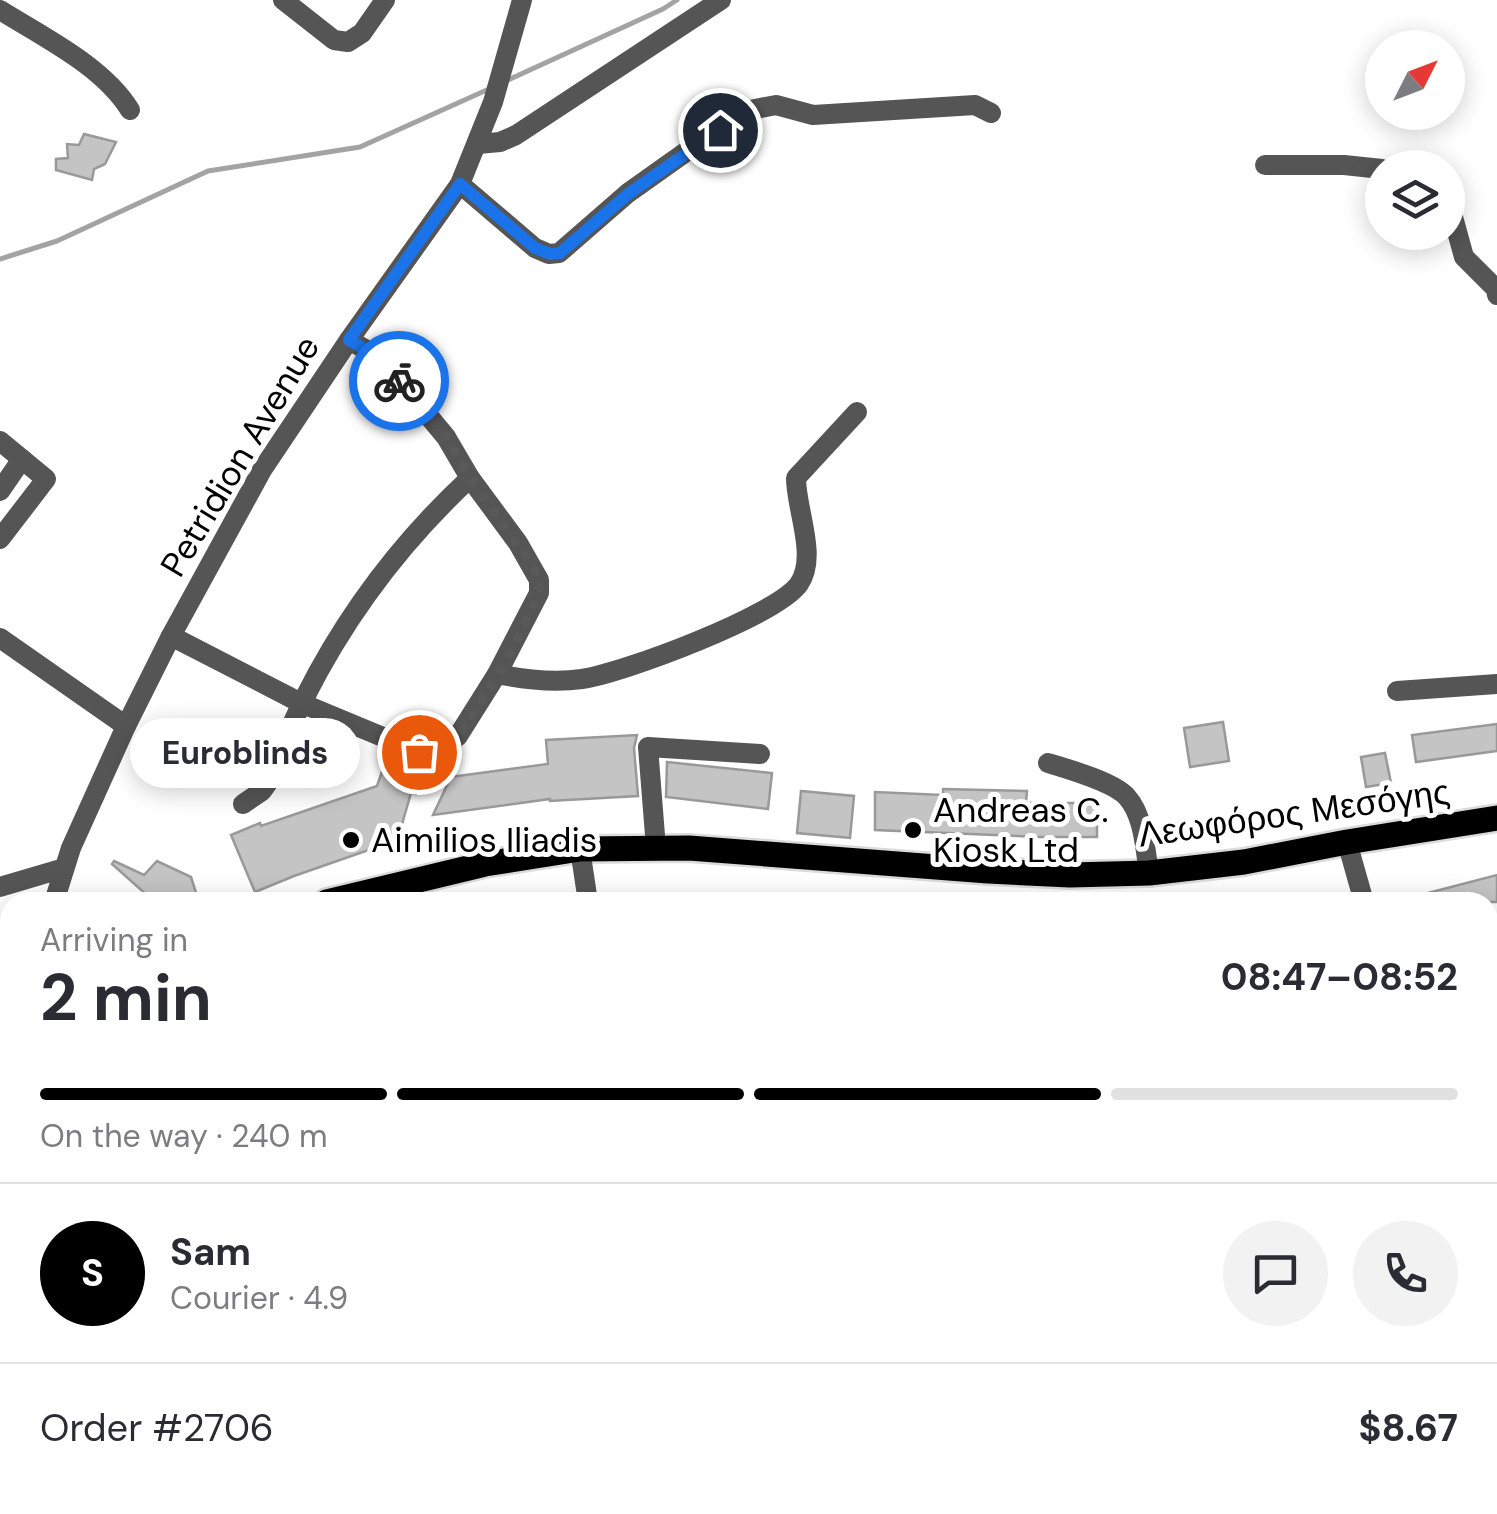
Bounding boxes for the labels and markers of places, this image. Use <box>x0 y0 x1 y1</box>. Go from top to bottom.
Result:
pin <box>678 88 763 173</box>
pin <box>377 710 462 795</box>
callout: Euroblinds <box>129 717 359 787</box>
place label: Andreas C. Kiosk Ltd <box>933 787 1108 873</box>
place label: Aimilios Iliadis <box>371 817 597 863</box>
marker: Andreas C. Kiosk Ltd <box>902 819 924 841</box>
marker: Aimilios Iliadis <box>340 829 362 851</box>

